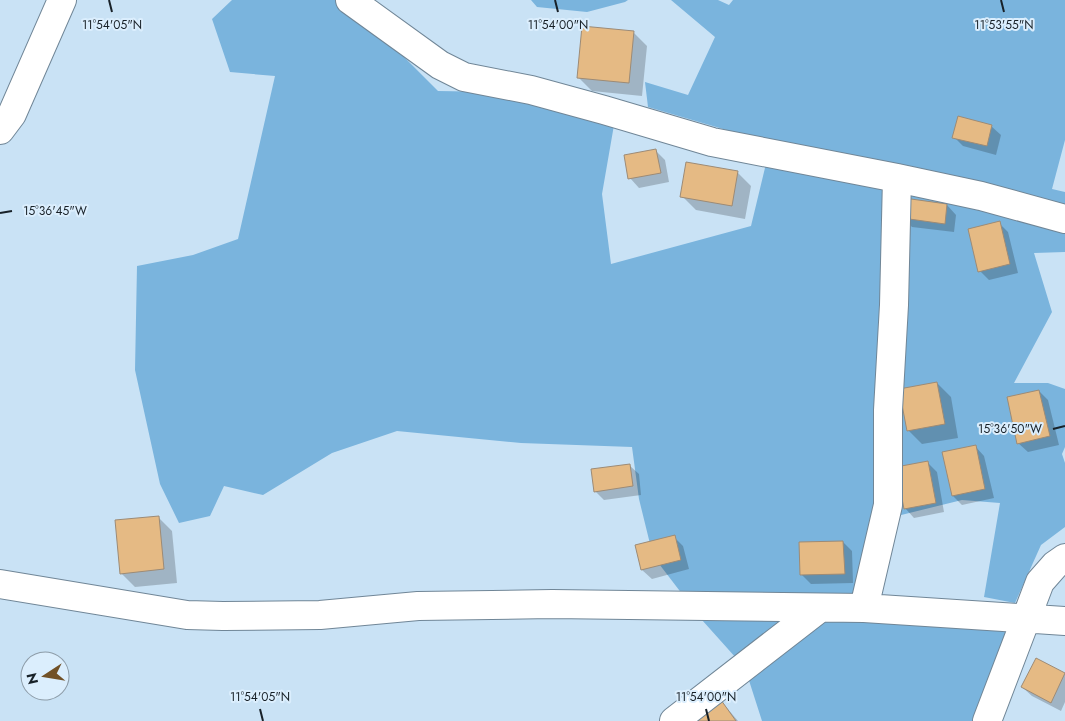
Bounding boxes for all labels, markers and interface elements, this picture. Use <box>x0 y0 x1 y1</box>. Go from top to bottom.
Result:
text: 11°54'05"N <box>82 16 142 34</box>
text: 11°54'00"N <box>528 16 588 34</box>
text: 11°53'55"N <box>974 16 1034 34</box>
text: 15°36'45"W <box>23 202 87 220</box>
text: 15°36'50"W <box>978 420 1042 438</box>
north arrow <box>20 651 70 701</box>
text: N <box>21 671 43 686</box>
text: 11°54'05"N <box>230 688 290 706</box>
text: 11°54'00"N <box>676 688 736 706</box>

